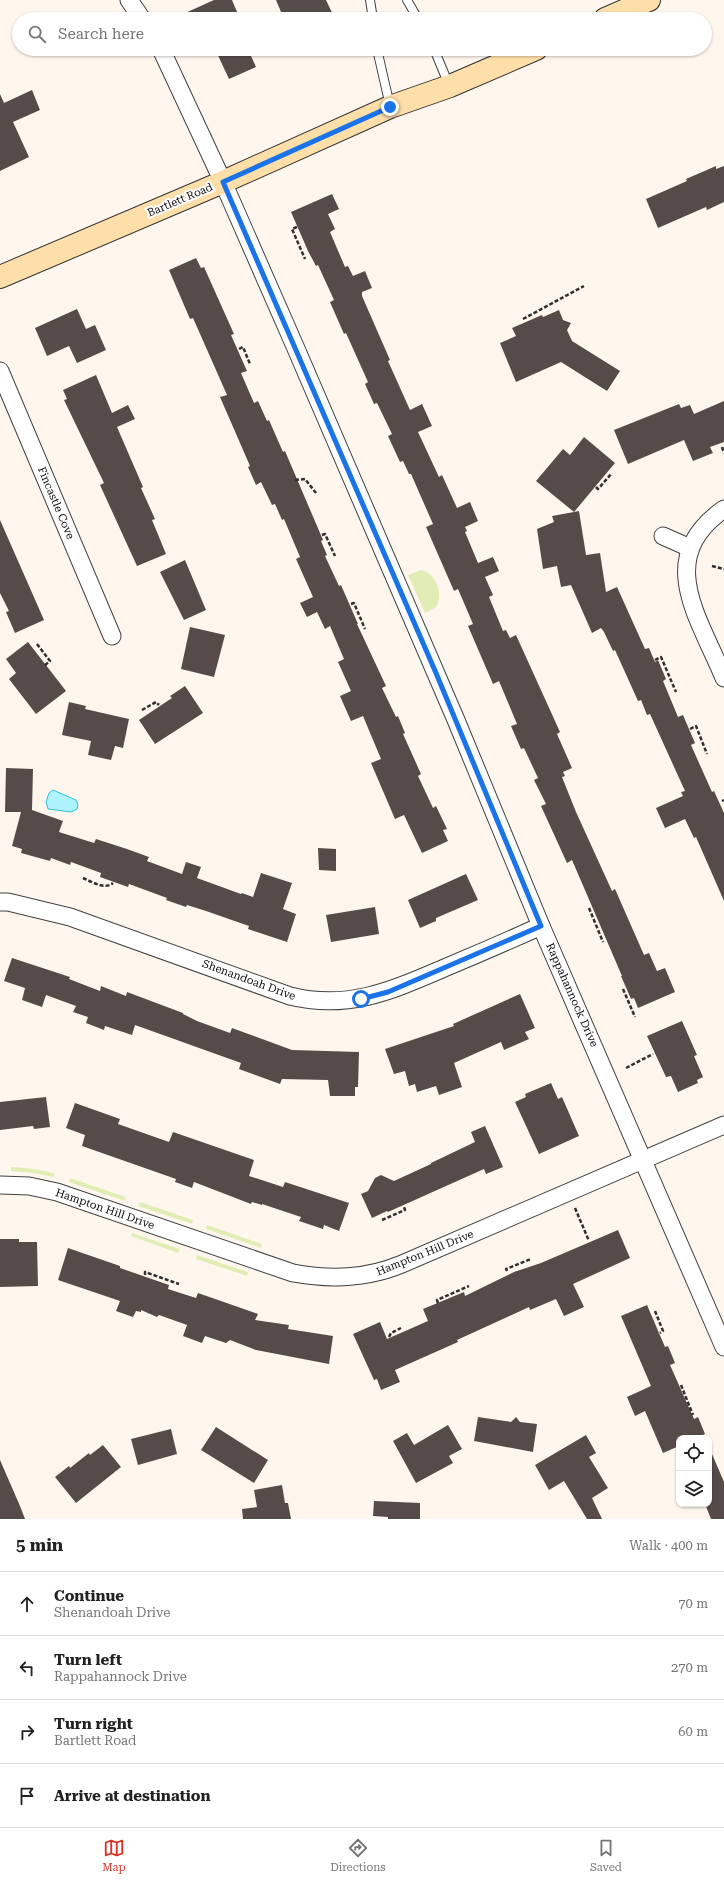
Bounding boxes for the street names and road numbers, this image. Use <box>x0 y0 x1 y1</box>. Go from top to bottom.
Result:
street label: Bartlett Road <box>145 180 215 220</box>
street label: Fincastle Cove <box>35 465 77 541</box>
street label: Rappahannock Drive <box>543 941 601 1049</box>
street label: Shenandoah Drive <box>201 957 297 1003</box>
street label: Hampton Hill Drive <box>54 1186 156 1232</box>
street label: Hampton Hill Drive <box>374 1228 476 1278</box>

